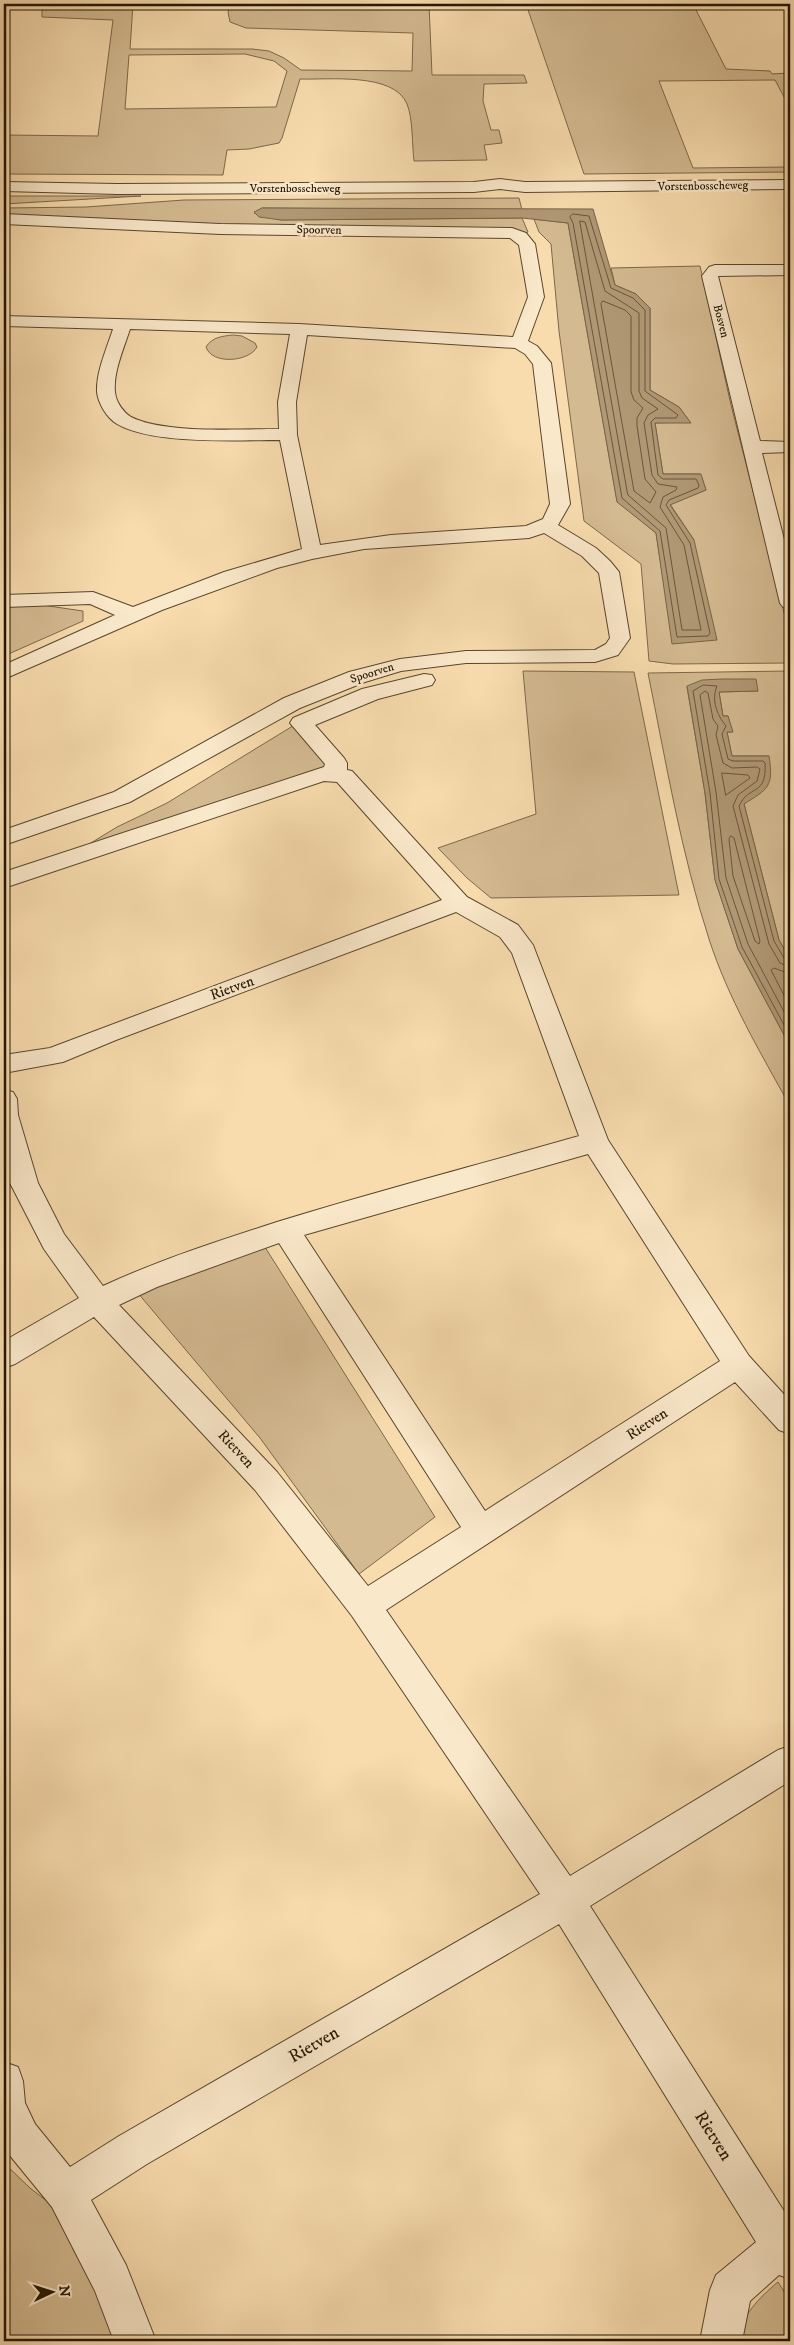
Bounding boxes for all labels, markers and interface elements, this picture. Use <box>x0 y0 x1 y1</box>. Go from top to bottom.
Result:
street label: Vorstenbosscheweg <box>657 178 749 194</box>
street label: Vorstenbosscheweg <box>249 181 340 196</box>
street label: Spoorven <box>296 222 342 238</box>
street label: Bosven <box>710 303 733 340</box>
street label: Spoorven <box>348 659 396 687</box>
street label: Rietven <box>207 971 257 1005</box>
street label: Rietven <box>623 1404 671 1444</box>
street label: Rietven <box>214 1426 259 1472</box>
street label: Rietven <box>285 2022 344 2068</box>
street label: Rietven <box>689 2107 737 2165</box>
north arrow <box>28 2268 78 2318</box>
text: N <box>55 2285 73 2298</box>

